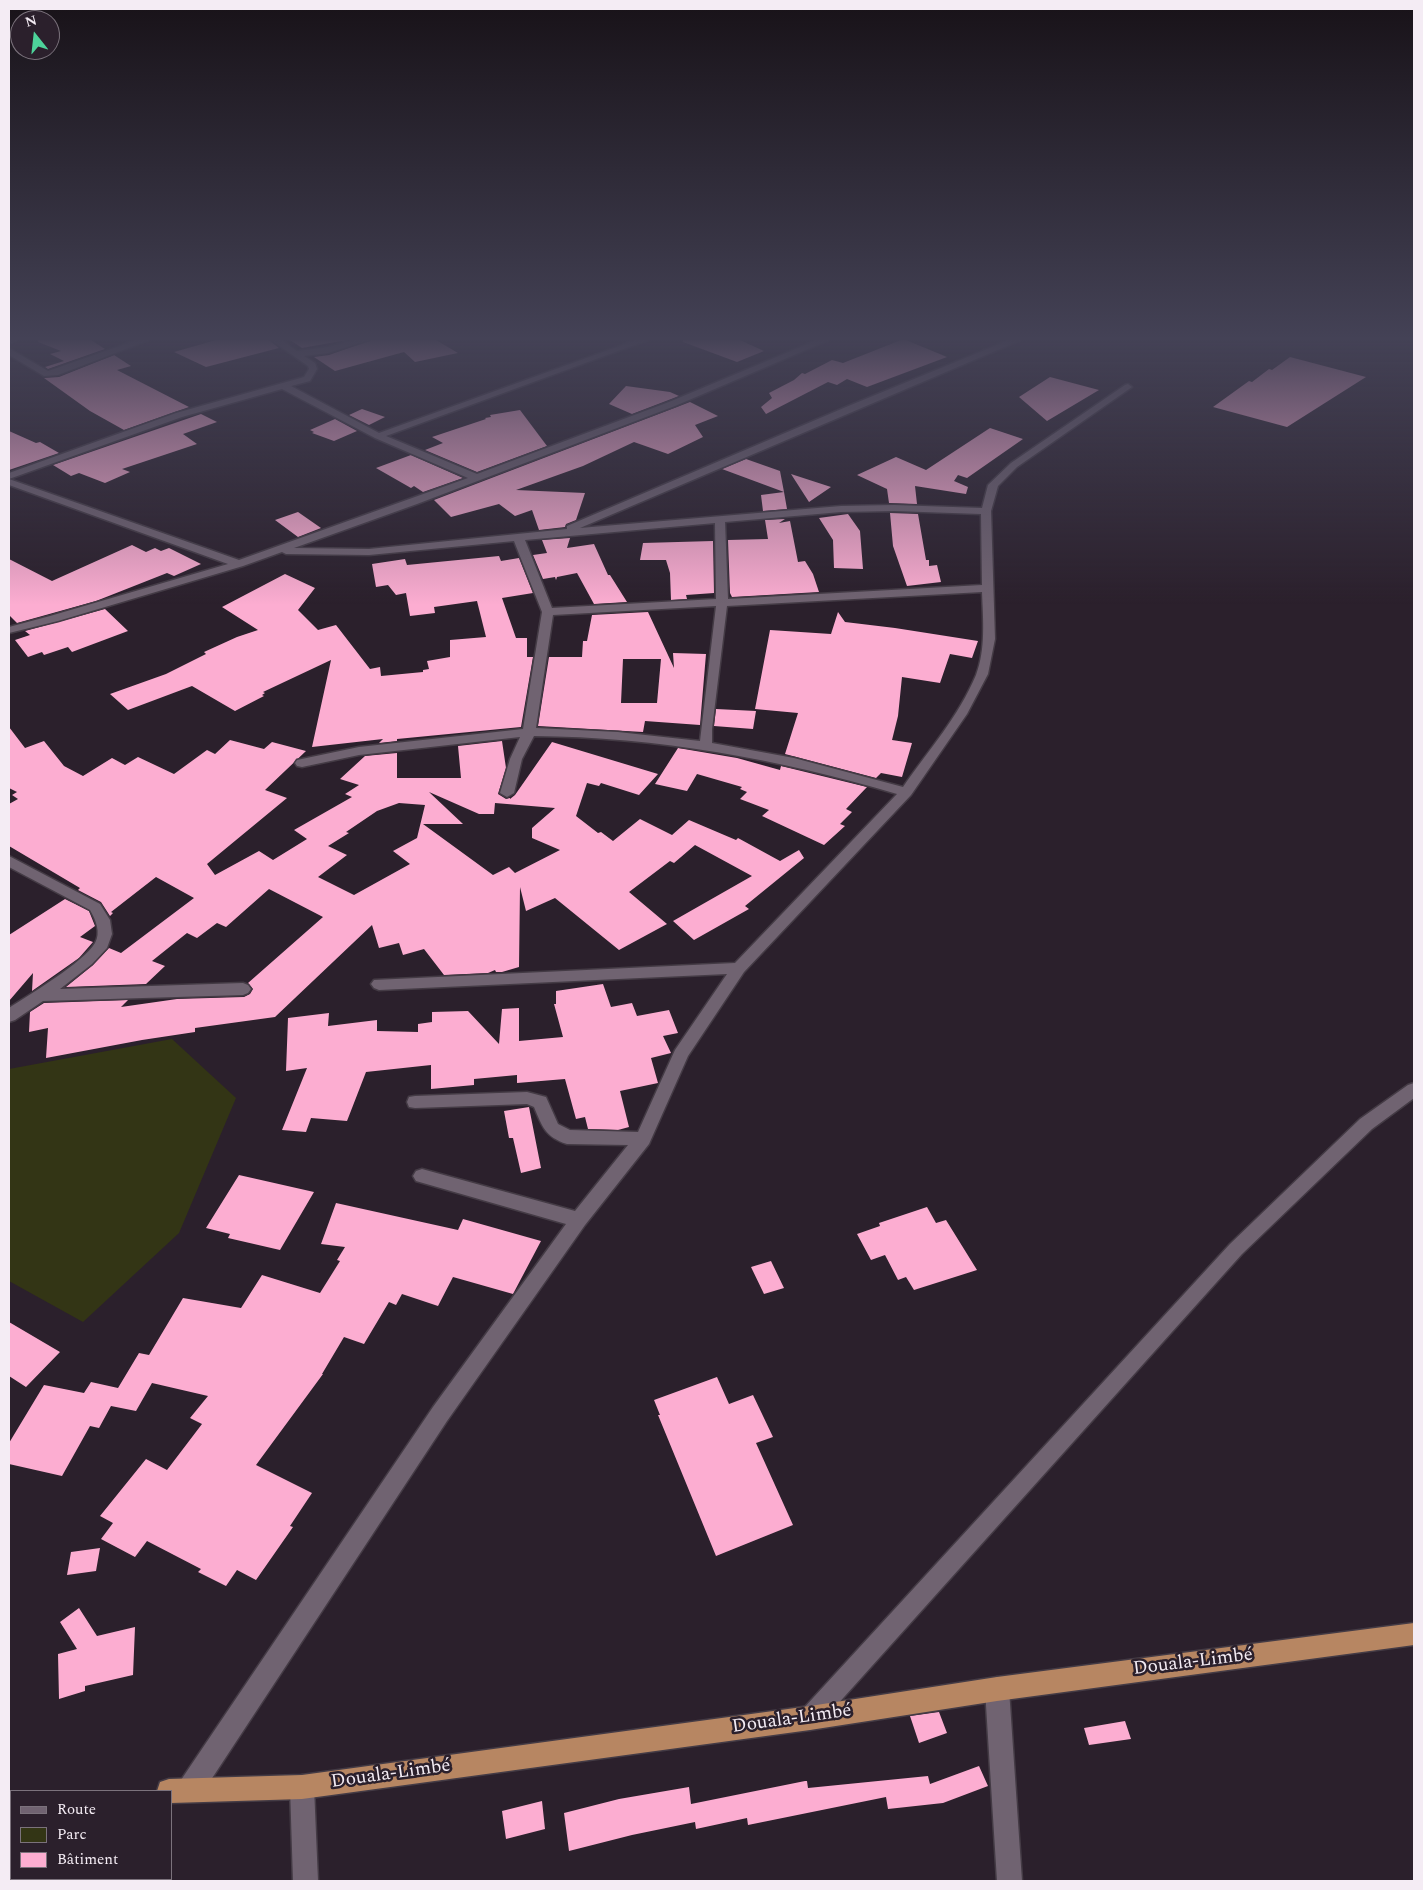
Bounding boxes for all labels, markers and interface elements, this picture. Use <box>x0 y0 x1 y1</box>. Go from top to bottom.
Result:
text: N <box>23 9 39 33</box>
north arrow <box>10 10 60 60</box>
street label: Douala-Limbé <box>1132 1644 1254 1682</box>
street label: Douala-Limbé <box>731 1700 853 1740</box>
street label: Douala-Limbé <box>330 1755 452 1795</box>
legend <box>10 1790 172 1880</box>
text: Route <box>57 1798 96 1821</box>
text: Parc <box>57 1823 87 1846</box>
text: Bâtiment <box>57 1848 118 1871</box>

